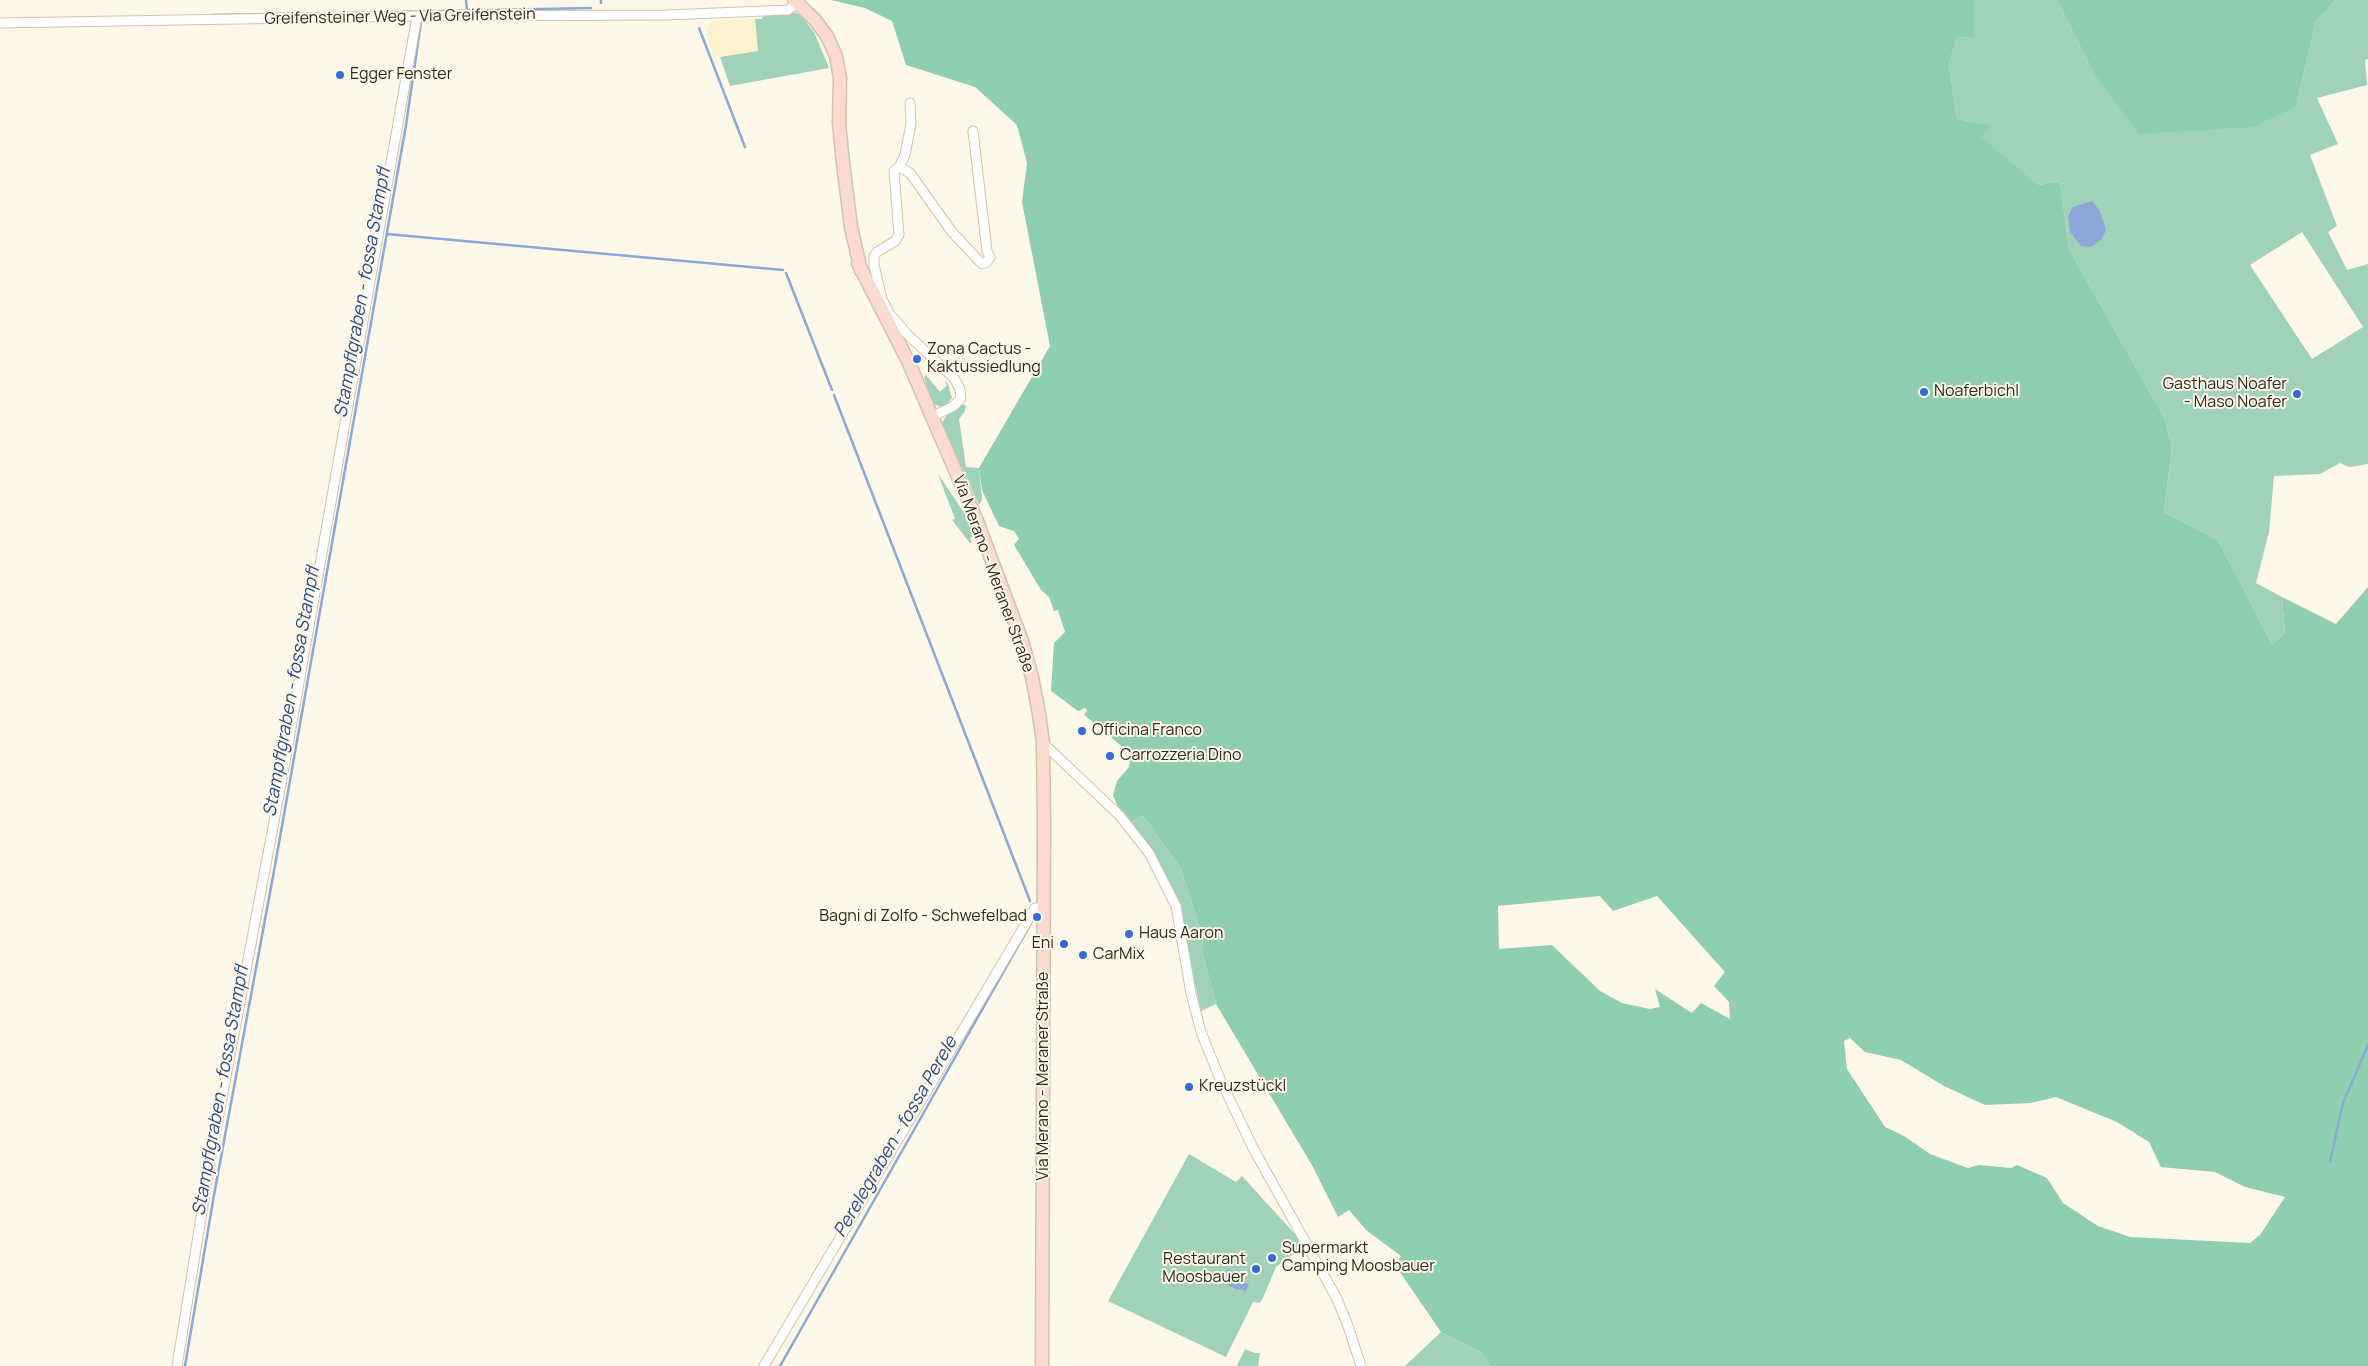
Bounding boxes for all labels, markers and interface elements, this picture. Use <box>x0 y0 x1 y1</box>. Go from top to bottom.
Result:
street label: Greifensteiner Weg - Via Greifenstein <box>264 5 536 29</box>
place label: Egger Fenster <box>350 65 452 85</box>
marker: Egger Fenster <box>334 69 346 81</box>
water label: Stampflgraben - fossa Stampfl <box>330 166 396 420</box>
place label: Zona Cactus - Kaktussiedlung <box>927 340 1041 378</box>
marker: Zona Cactus - Kaktussiedlung <box>911 353 923 365</box>
place label: Gasthaus Noafer - Maso Noafer <box>2163 375 2287 413</box>
place label: Noaferbichl <box>1934 382 2019 402</box>
marker: Noaferbichl <box>1918 386 1930 398</box>
marker: Gasthaus Noafer - Maso Noafer <box>2291 388 2303 400</box>
street label: Via Merano - Meraner Straße <box>948 473 1038 675</box>
water label: Stampflgraben - fossa Stampfl <box>259 565 325 819</box>
place label: Officina Franco <box>1092 721 1202 741</box>
marker: Officina Franco <box>1076 725 1088 737</box>
place label: Carrozzeria Dino <box>1120 746 1241 766</box>
marker: Carrozzeria Dino <box>1104 750 1116 762</box>
place label: Bagni di Zolfo - Schwefelbad <box>819 907 1027 927</box>
marker: Bagni di Zolfo - Schwefelbad <box>1031 911 1043 923</box>
place label: Haus Aaron <box>1139 924 1224 944</box>
marker: Haus Aaron <box>1123 928 1135 940</box>
place label: Eni <box>1032 934 1054 954</box>
marker: Eni <box>1058 938 1070 950</box>
place label: CarMix <box>1093 945 1145 965</box>
marker: CarMix <box>1077 949 1089 961</box>
water label: Stampflgraben - fossa Stampfl <box>188 964 254 1218</box>
street label: Via Merano - Meraner Straße <box>1034 972 1054 1180</box>
water label: Perelegraben - fossa Perele <box>830 1033 962 1241</box>
place label: Kreuzstückl <box>1199 1077 1286 1097</box>
marker: Kreuzstückl <box>1183 1081 1195 1093</box>
place label: Supermarkt Camping Moosbauer <box>1282 1239 1435 1277</box>
place label: Restaurant Moosbauer <box>1162 1250 1246 1288</box>
marker: Supermarkt Camping Moosbauer <box>1266 1252 1278 1264</box>
marker: Restaurant Moosbauer <box>1250 1263 1262 1275</box>

